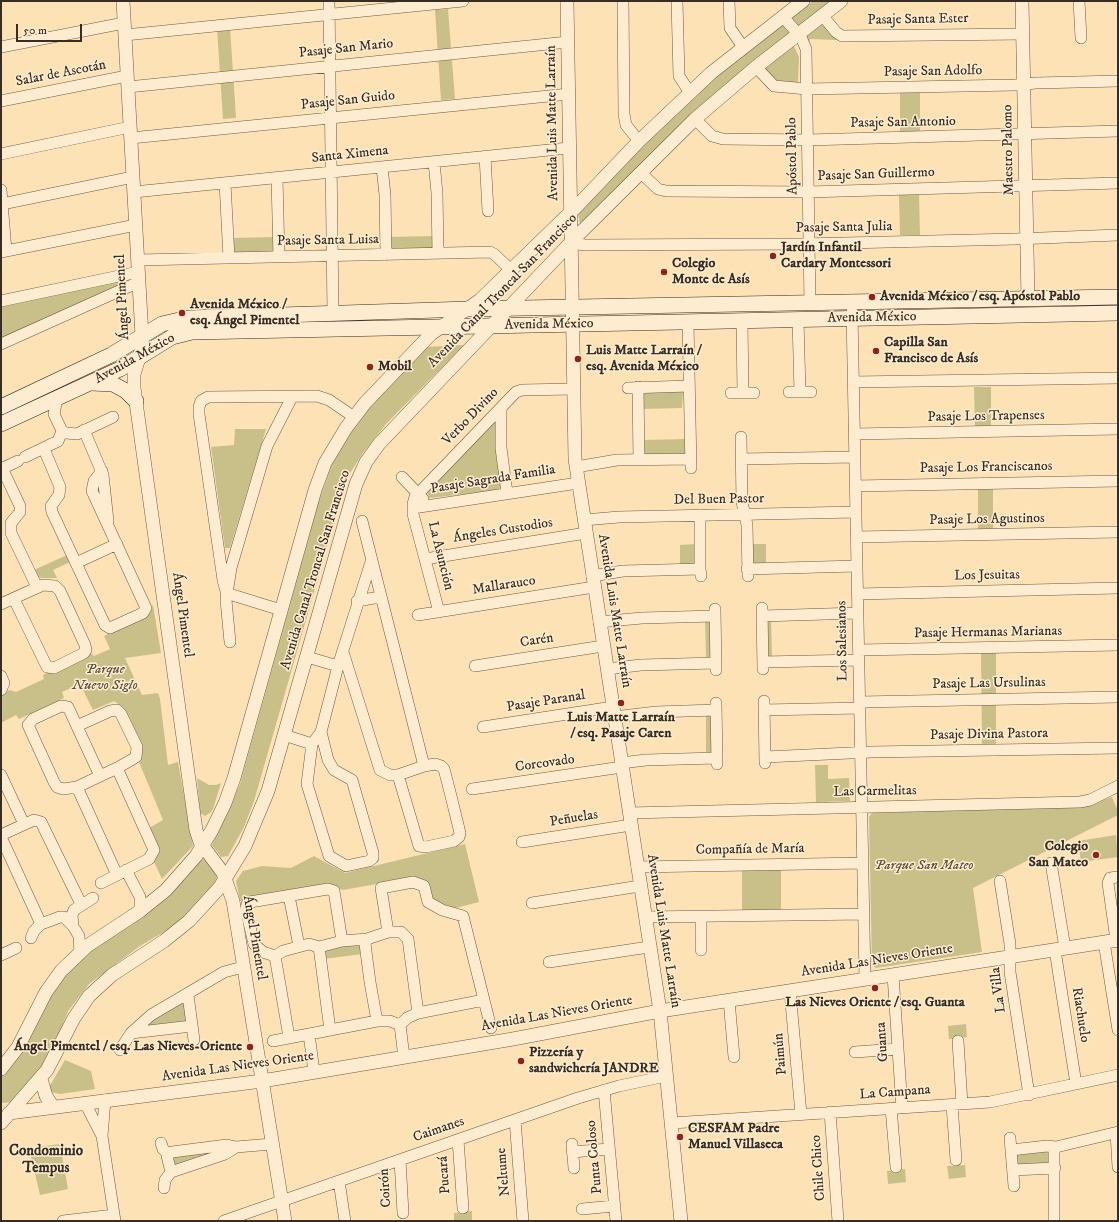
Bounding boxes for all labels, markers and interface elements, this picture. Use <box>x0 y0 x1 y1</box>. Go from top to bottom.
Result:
street label: Pasaje Santa Ester <box>867 11 969 29</box>
scale bar <box>18 16 84 42</box>
text: 50 m <box>23 23 47 38</box>
street label: Pasaje San Mario <box>298 36 394 62</box>
street label: Avenida Luis Matte Larraín <box>543 45 563 201</box>
street label: Salar de Ascotán <box>14 57 108 91</box>
street label: Pasaje San Adolfo <box>884 63 982 81</box>
street label: Pasaje San Guido <box>300 88 396 114</box>
street label: Maestro Palomo <box>1000 104 1018 196</box>
street label: Pasaje San Antonio <box>850 114 956 132</box>
street label: Apóstol Pablo <box>784 117 802 195</box>
street label: Santa Ximena <box>311 143 389 167</box>
street label: Pasaje San Guillermo <box>817 165 935 185</box>
street label: Avenida Canal Troncal San Francisco <box>425 210 581 372</box>
street label: Pasaje Santa Julia <box>796 219 892 237</box>
street label: Pasaje Santa Luisa <box>277 232 379 250</box>
place label: Jardín Infantil Cardary Montessori <box>781 240 891 272</box>
marker: Jardín Infantil Cardary Montessori <box>768 251 778 261</box>
street label: Ángel Pimentel <box>112 254 134 340</box>
place label: Colegio Monte de Asís <box>672 256 750 288</box>
marker: Colegio Monte de Asís <box>659 267 669 277</box>
place label: Avenida México / esq. Apóstol Pablo <box>880 289 1080 305</box>
marker: Avenida México / esq. Apóstol Pablo <box>867 292 877 302</box>
place label: Avenida México / esq. Ángel Pimentel <box>190 297 299 330</box>
marker: Avenida México / esq. Ángel Pimentel <box>177 308 187 318</box>
street label: Avenida México <box>827 309 917 327</box>
street label: Avenida México <box>504 316 594 334</box>
street label: Avenida México <box>92 330 178 388</box>
place label: Capilla San Francisco de Asís <box>884 335 978 368</box>
place label: Luis Matte Larraín / esq. Avenida México <box>586 343 701 376</box>
marker: Capilla San Francisco de Asís <box>871 346 881 356</box>
marker: Luis Matte Larraín / esq. Avenida México <box>573 354 583 364</box>
place label: Mobil <box>378 359 412 375</box>
marker: Mobil <box>365 362 375 372</box>
street label: Verbo Divino <box>439 385 503 449</box>
street label: Pasaje Los Trapenses <box>927 408 1045 426</box>
street label: Pasaje Los Franciscanos <box>919 458 1053 478</box>
street label: Pasaje Sagrada Familia <box>429 462 557 498</box>
street label: Avenida Canal Troncal San Francisco <box>278 468 354 672</box>
street label: Del Buen Pastor <box>674 491 764 509</box>
street label: Pasaje Los Agustinos <box>929 511 1045 529</box>
street label: Ángeles Custodios <box>452 515 554 547</box>
street label: La Asunción <box>423 520 457 592</box>
street label: Avenida Luis Matte Larraín <box>594 533 634 689</box>
street label: Los Jesuitas <box>954 567 1020 585</box>
street label: Ángel Pimentel <box>168 571 196 659</box>
street label: Mallarauco <box>471 573 537 599</box>
street label: Los Salesianos <box>834 600 852 682</box>
street label: Pasaje Hermanas Marianas <box>914 623 1062 643</box>
street label: Carén <box>519 630 555 652</box>
park label: Parque Nuevo Siglo <box>72 662 138 694</box>
street label: Pasaje Las Ursulinas <box>932 675 1046 693</box>
street label: Pasaje Paranal <box>505 687 587 717</box>
marker: Luis Matte Larraín / esq. Pasaje Caren <box>616 698 626 708</box>
place label: Luis Matte Larraín / esq. Pasaje Caren <box>567 710 675 742</box>
street label: Pasaje Divina Pastora <box>930 726 1048 744</box>
street label: Corcovado <box>514 752 576 776</box>
street label: Las Carmelitas <box>833 783 917 801</box>
street label: Peñuelas <box>549 807 599 831</box>
place label: Colegio San Mateo <box>1029 839 1088 872</box>
street label: Compañía de María <box>695 841 805 859</box>
marker: Colegio San Mateo <box>1091 850 1101 860</box>
street label: Avenida Luis Matte Larraín <box>643 853 683 1009</box>
park label: Parque San Mateo <box>875 858 973 874</box>
street label: Ángel Pimentel <box>238 894 270 982</box>
street label: Avenida Las Nieves Oriente <box>800 941 954 981</box>
street label: La Villa <box>988 966 1010 1014</box>
marker: Las Nieves Oriente / esq. Guanta <box>870 983 880 993</box>
street label: Riachuelo <box>1067 986 1093 1044</box>
street label: Avenida Las Nieves Oriente <box>480 992 634 1036</box>
place label: Las Nieves Oriente / esq. Guanta <box>785 995 965 1011</box>
street label: Guanta <box>873 1021 893 1063</box>
street label: Paimún <box>771 1032 791 1076</box>
place label: Ángel Pimentel / esq. Las Nieves-Oriente <box>14 1039 242 1055</box>
marker: Ángel Pimentel / esq. Las Nieves-Oriente <box>245 1042 255 1052</box>
place label: Pizzería y sandwichería JANDRE <box>529 1045 659 1078</box>
street label: Avenida Las Nieves Oriente <box>161 1048 315 1086</box>
marker: Pizzería y sandwichería JANDRE <box>516 1056 526 1066</box>
street label: La Campana <box>859 1082 931 1104</box>
street label: Caimanes <box>411 1113 467 1147</box>
street label: Punta Coloso <box>583 1119 607 1195</box>
place label: CESFAM Padre Manuel Villaseca <box>688 1121 783 1154</box>
marker: CESFAM Padre Manuel Villaseca <box>675 1132 685 1142</box>
street label: Chile Chico <box>808 1134 830 1202</box>
district label: Condominio Tempus <box>9 1143 83 1178</box>
street label: Neltume <box>494 1147 514 1197</box>
street label: Pucará <box>435 1155 455 1195</box>
street label: Coirón <box>376 1168 396 1208</box>

